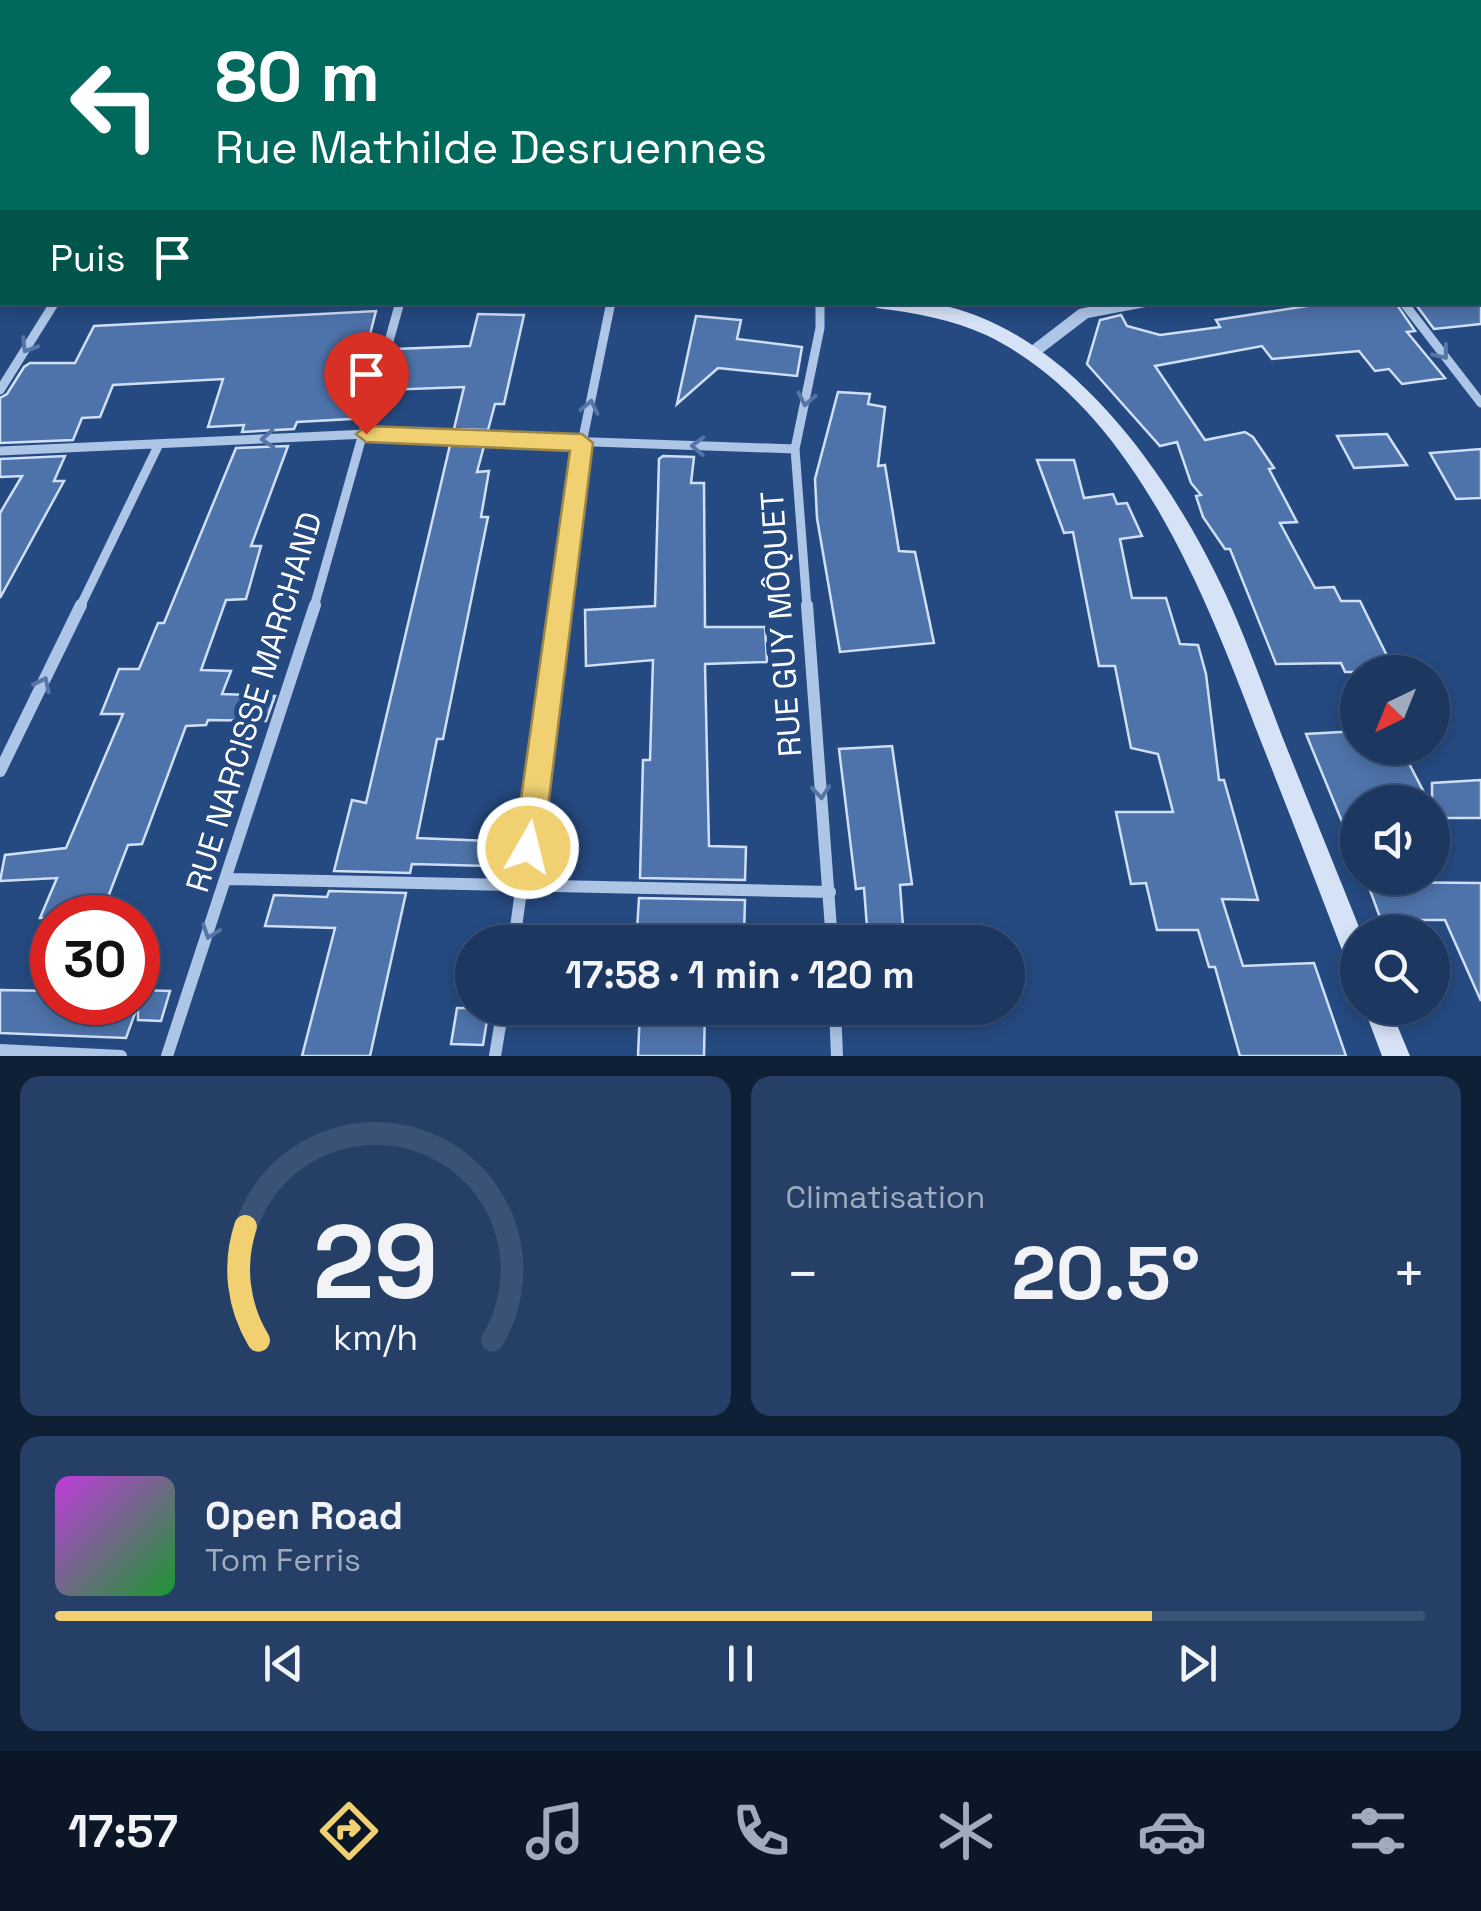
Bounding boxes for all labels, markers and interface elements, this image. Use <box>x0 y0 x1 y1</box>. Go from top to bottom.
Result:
text: 80 m <box>215 32 380 121</box>
icon: left <box>50 40 180 170</box>
text: Rue Mathilde Desruennes <box>215 119 767 176</box>
icon: arrive <box>145 230 200 285</box>
text: Puis <box>50 234 125 282</box>
pin <box>324 332 409 435</box>
one-way arrow <box>21 335 40 353</box>
one-way arrow <box>1430 341 1448 359</box>
icon: arrive <box>339 347 394 402</box>
one-way arrow <box>796 390 817 407</box>
one-way arrow <box>578 399 599 416</box>
one-way arrow <box>260 428 276 449</box>
one-way arrow <box>689 435 704 457</box>
street label: RUE GUY MÔQUET <box>752 490 810 758</box>
street label: RUE NARCISSE MARCHAND <box>177 507 331 897</box>
north arrow <box>1340 655 1450 765</box>
map controls <box>1340 655 1450 1025</box>
one-way arrow <box>30 676 50 694</box>
one-way arrow <box>810 784 832 800</box>
button: sound <box>1340 785 1450 895</box>
position arrow <box>476 796 580 900</box>
speed limit sign: 30 <box>30 895 160 1025</box>
button: search <box>1340 915 1450 1025</box>
one-way arrow <box>202 922 222 939</box>
text: 17:58 · 1 min · 120 m <box>565 951 915 999</box>
text: Climatisation <box>786 1177 985 1217</box>
text: 29 <box>312 1196 438 1328</box>
text: 20.5° <box>1011 1225 1200 1321</box>
text: − <box>786 1239 820 1309</box>
text: + <box>1392 1239 1426 1309</box>
text: km/h <box>333 1315 418 1360</box>
text: Open Road <box>205 1492 403 1540</box>
text: Tom Ferris <box>205 1540 361 1580</box>
icon: previous <box>256 1636 311 1691</box>
icon: pause <box>713 1636 768 1691</box>
icon: next <box>1170 1636 1225 1691</box>
icon: directions <box>314 1796 384 1866</box>
icon: music <box>520 1796 590 1866</box>
icon: phone <box>726 1796 796 1866</box>
icon: climate <box>931 1796 1001 1866</box>
icon: car <box>1137 1796 1207 1866</box>
icon: filters <box>1343 1796 1413 1866</box>
text: 17:57 <box>68 1803 178 1860</box>

